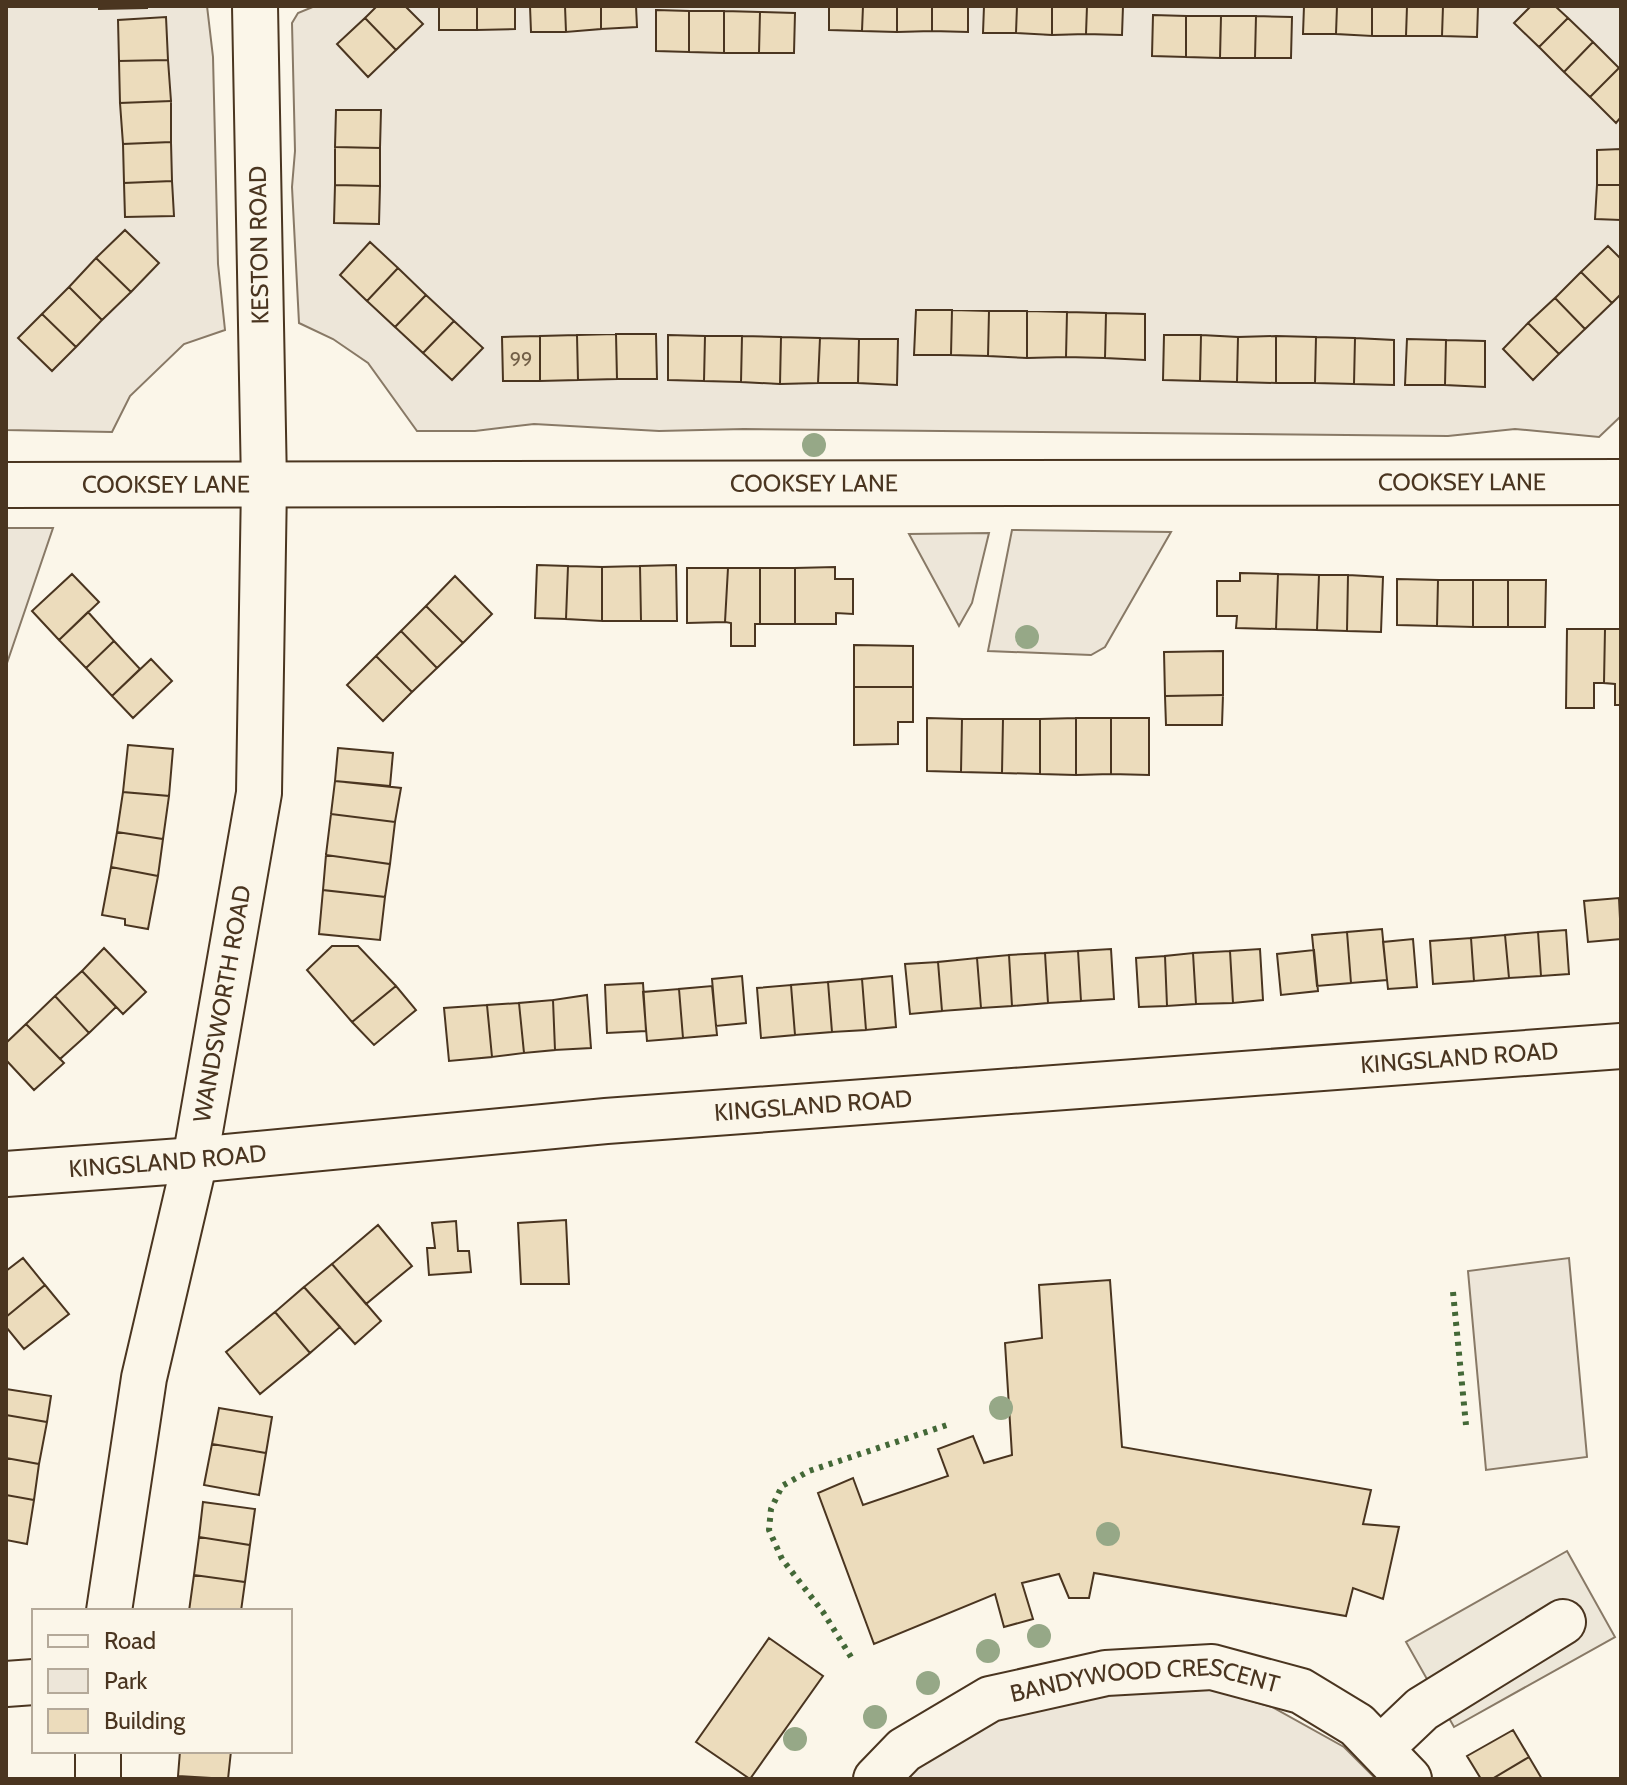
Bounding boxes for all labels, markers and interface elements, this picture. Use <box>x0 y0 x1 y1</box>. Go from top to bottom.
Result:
street label: KESTON ROAD <box>243 165 274 325</box>
house number: 99 <box>510 347 532 371</box>
street label: COOKSEY LANE <box>1378 467 1546 496</box>
street label: COOKSEY LANE <box>730 468 898 498</box>
street label: COOKSEY LANE <box>82 470 250 499</box>
street label: WANDSWORTH ROAD <box>187 883 257 1125</box>
street label: KINGSLAND ROAD <box>1359 1036 1559 1079</box>
street label: KINGSLAND ROAD <box>713 1083 913 1127</box>
street label: KINGSLAND ROAD <box>68 1138 268 1183</box>
legend <box>32 1609 292 1753</box>
text: Road <box>104 1626 156 1655</box>
street label: BANDYWOOD CRESCENT <box>1007 1652 1283 1708</box>
text: Park <box>104 1666 147 1695</box>
text: Building <box>104 1706 186 1735</box>

